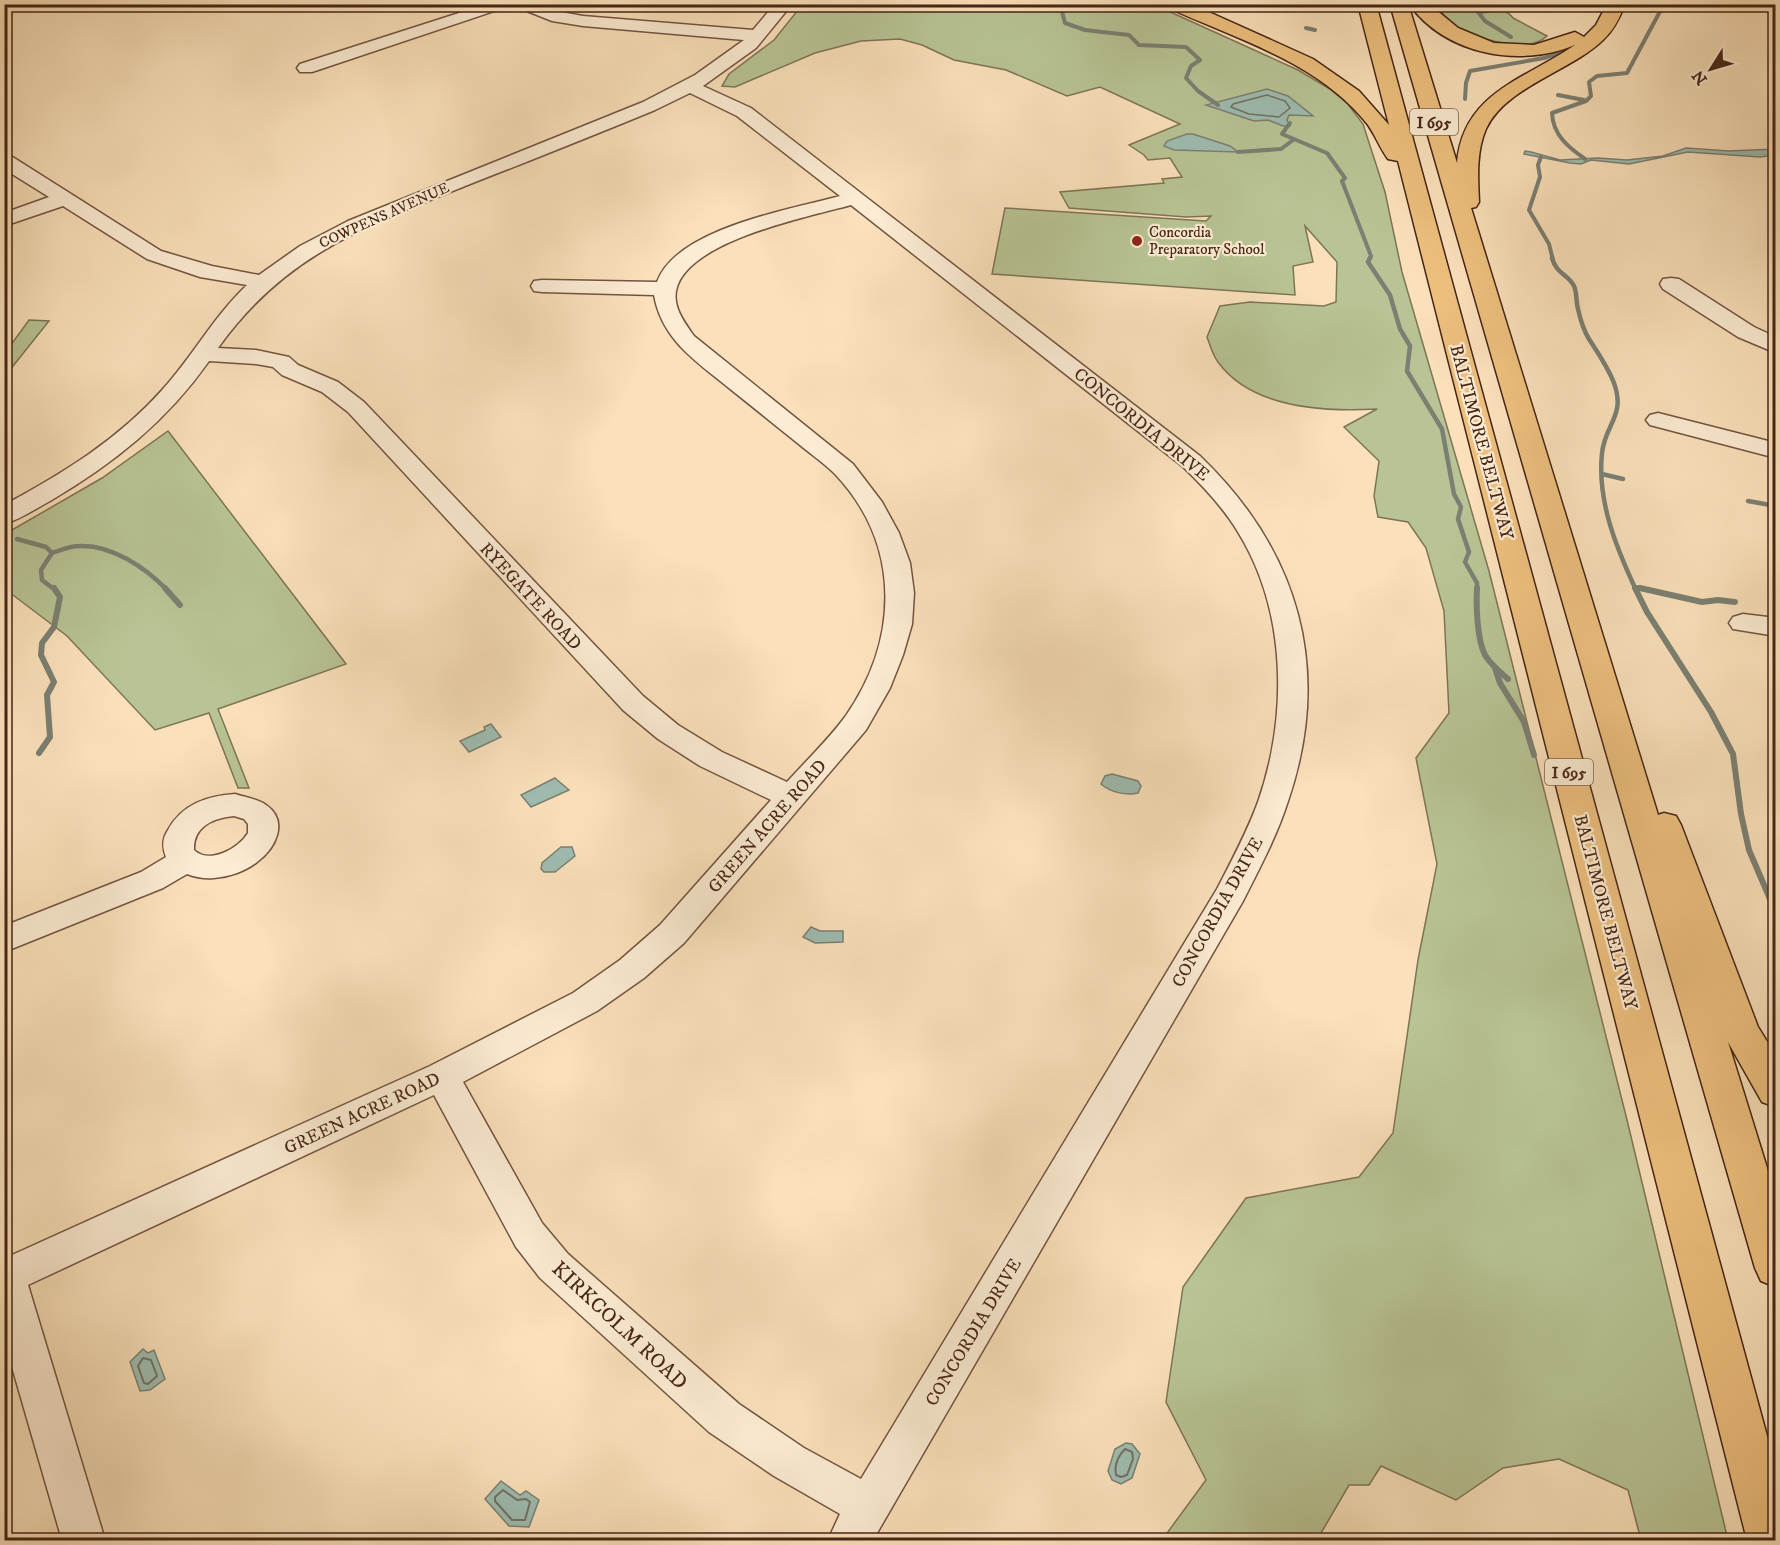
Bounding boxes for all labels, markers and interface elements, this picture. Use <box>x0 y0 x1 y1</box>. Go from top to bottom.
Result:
north arrow <box>1681 39 1741 99</box>
text: N <box>1688 66 1712 89</box>
road number: I 695 <box>1410 109 1458 135</box>
street label: COWPENS AVENUE <box>316 178 453 253</box>
place label: Concordia Preparatory School <box>1149 223 1265 259</box>
marker: Concordia Preparatory School <box>1130 234 1144 248</box>
street label: BALTIMORE BELTWAY <box>1444 342 1518 543</box>
street label: CONCORDIA DRIVE <box>1069 363 1214 486</box>
street label: RYEGATE ROAD <box>475 538 586 655</box>
street label: GREEN ACRE ROAD <box>704 755 832 898</box>
road number: I 695 <box>1545 759 1593 785</box>
street label: BALTIMORE BELTWAY <box>1568 812 1642 1013</box>
street label: CONCORDIA DRIVE <box>1167 833 1268 991</box>
street label: GREEN ACRE ROAD <box>281 1068 444 1160</box>
street label: CONCORDIA DRIVE <box>921 1254 1027 1410</box>
street label: KIRKCOLM ROAD <box>546 1256 693 1395</box>

